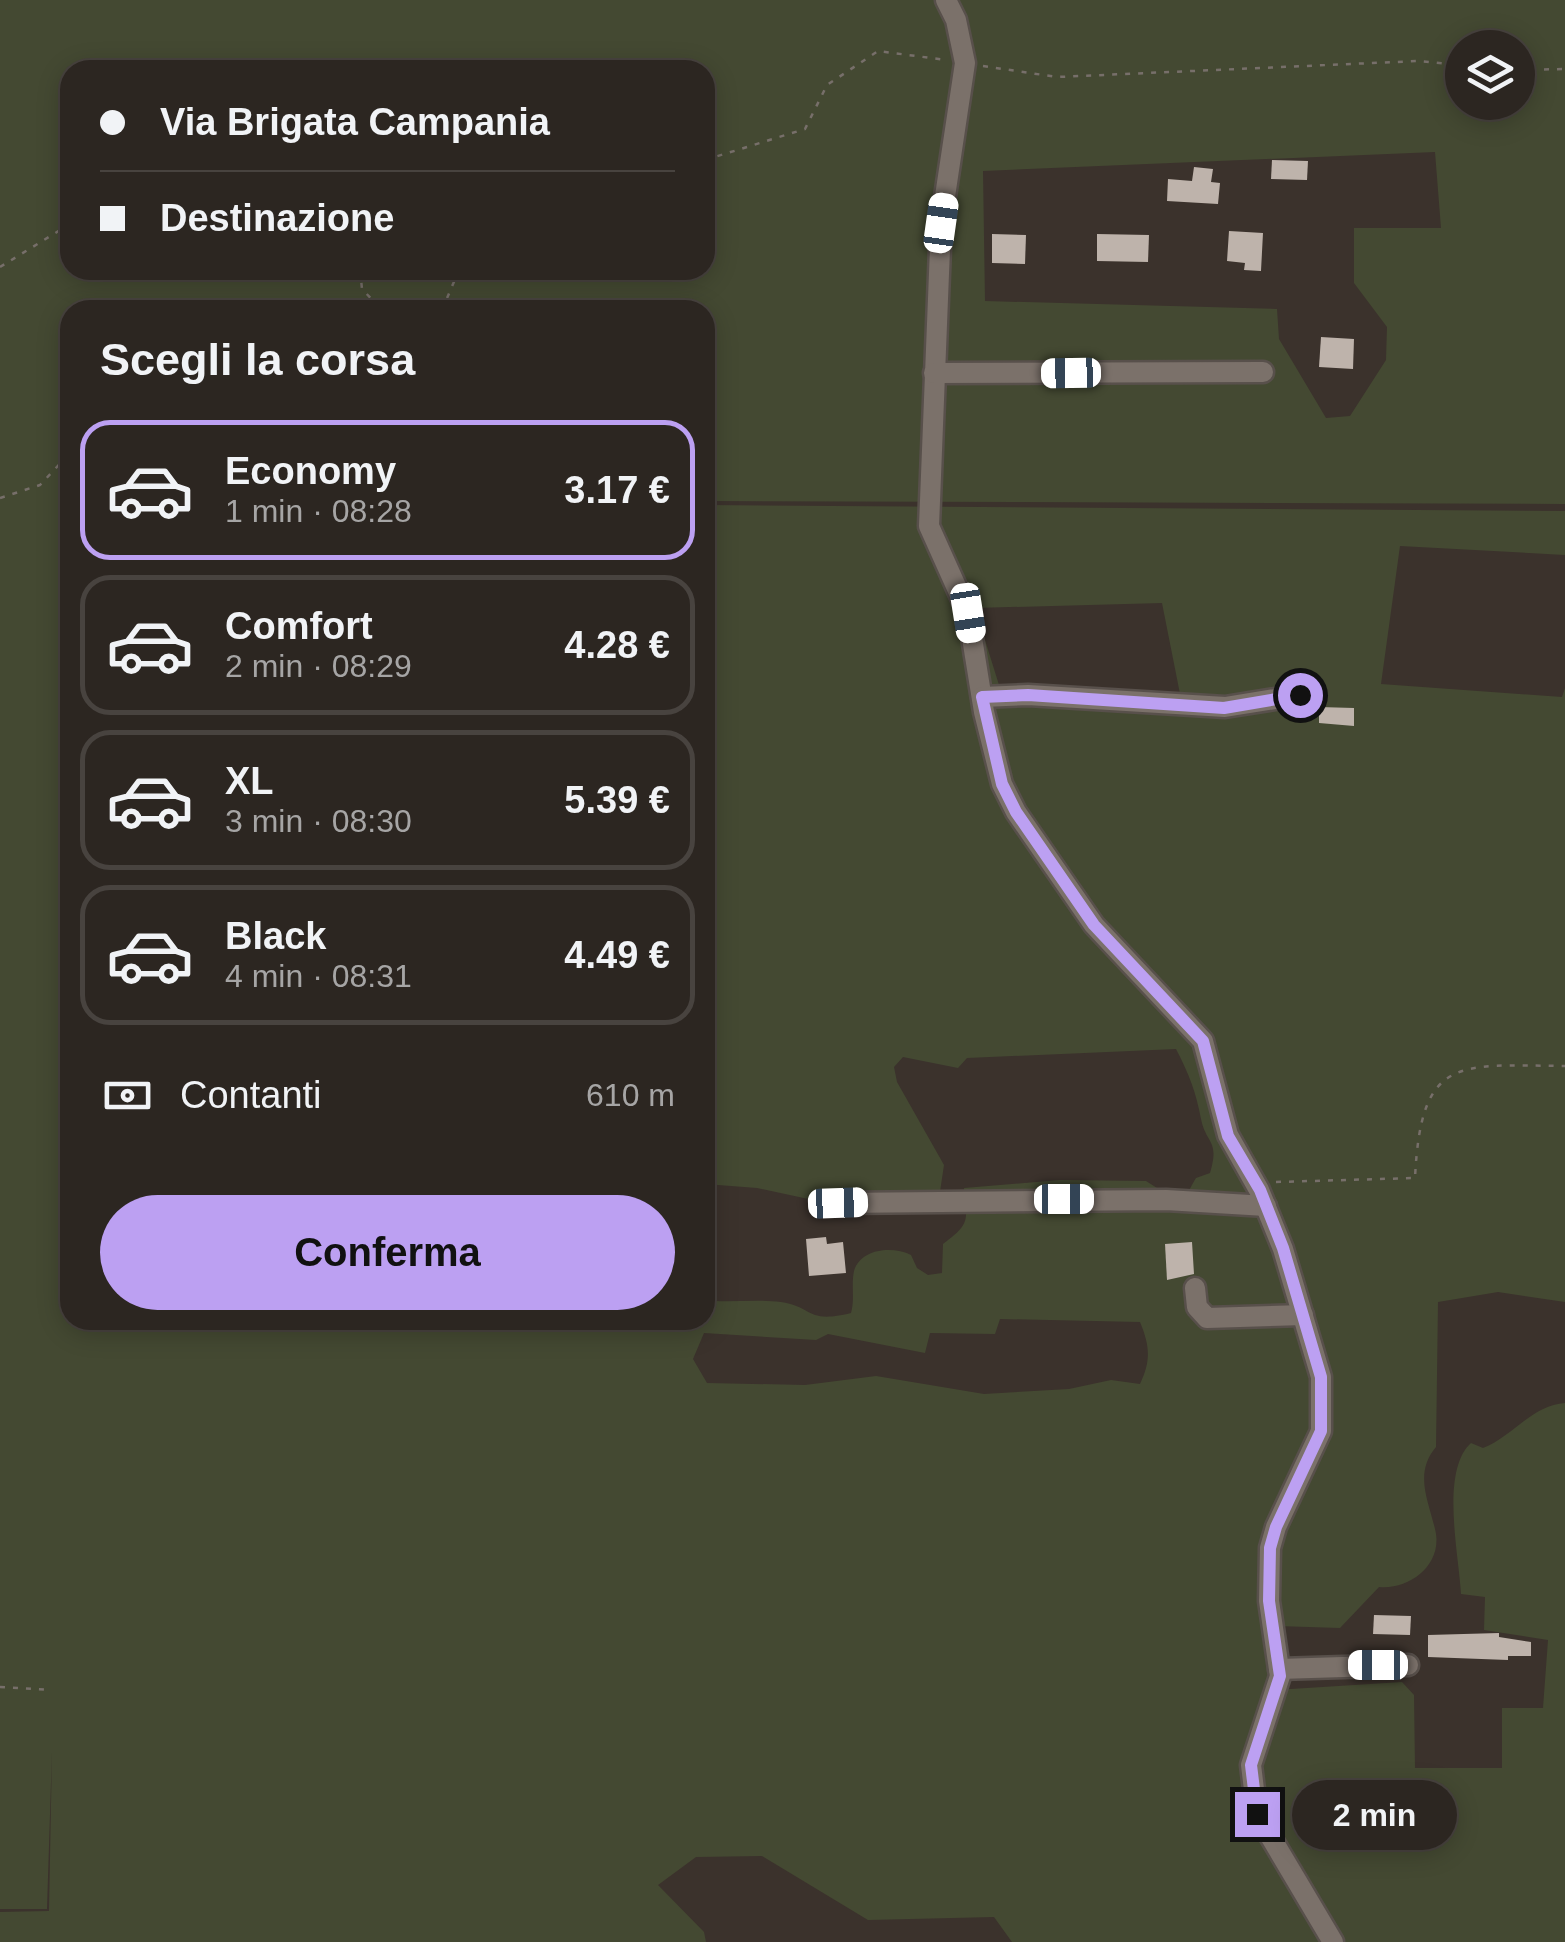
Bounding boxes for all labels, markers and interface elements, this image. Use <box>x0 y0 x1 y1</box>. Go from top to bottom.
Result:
map controls <box>1445 30 1535 120</box>
button: layers <box>1445 30 1535 120</box>
text: Via Brigata Campania <box>160 101 550 143</box>
car <box>922 191 960 255</box>
text: Destinazione <box>160 197 394 239</box>
text: Scegli la corsa <box>100 334 415 385</box>
car <box>1041 357 1101 389</box>
icon: car <box>105 445 195 535</box>
text: Economy <box>225 450 396 492</box>
text: 3.17 € <box>564 469 670 511</box>
text: 1 min · 08:28 <box>225 493 412 529</box>
car <box>948 581 988 645</box>
icon: car <box>105 600 195 690</box>
text: Comfort <box>225 605 373 647</box>
text: 4.28 € <box>564 624 670 666</box>
text: 2 min · 08:29 <box>225 648 412 684</box>
route start <box>1278 673 1323 718</box>
icon: car <box>105 755 195 845</box>
text: XL <box>225 760 274 802</box>
text: 5.39 € <box>564 779 670 821</box>
text: 3 min · 08:30 <box>225 803 412 839</box>
icon: car <box>105 910 195 1000</box>
text: Black <box>225 915 326 957</box>
text: 4.49 € <box>564 934 670 976</box>
text: 4 min · 08:31 <box>225 958 412 994</box>
icon: cash <box>100 1068 155 1123</box>
text: Contanti <box>180 1074 322 1116</box>
text: 610 m <box>586 1077 675 1113</box>
car <box>1034 1184 1094 1214</box>
car <box>807 1187 869 1219</box>
button: Conferma <box>100 1195 675 1310</box>
car <box>1348 1650 1408 1680</box>
callout: 2 min <box>1292 1779 1457 1849</box>
route end <box>1235 1792 1280 1837</box>
text: 2 min <box>1333 1797 1416 1833</box>

